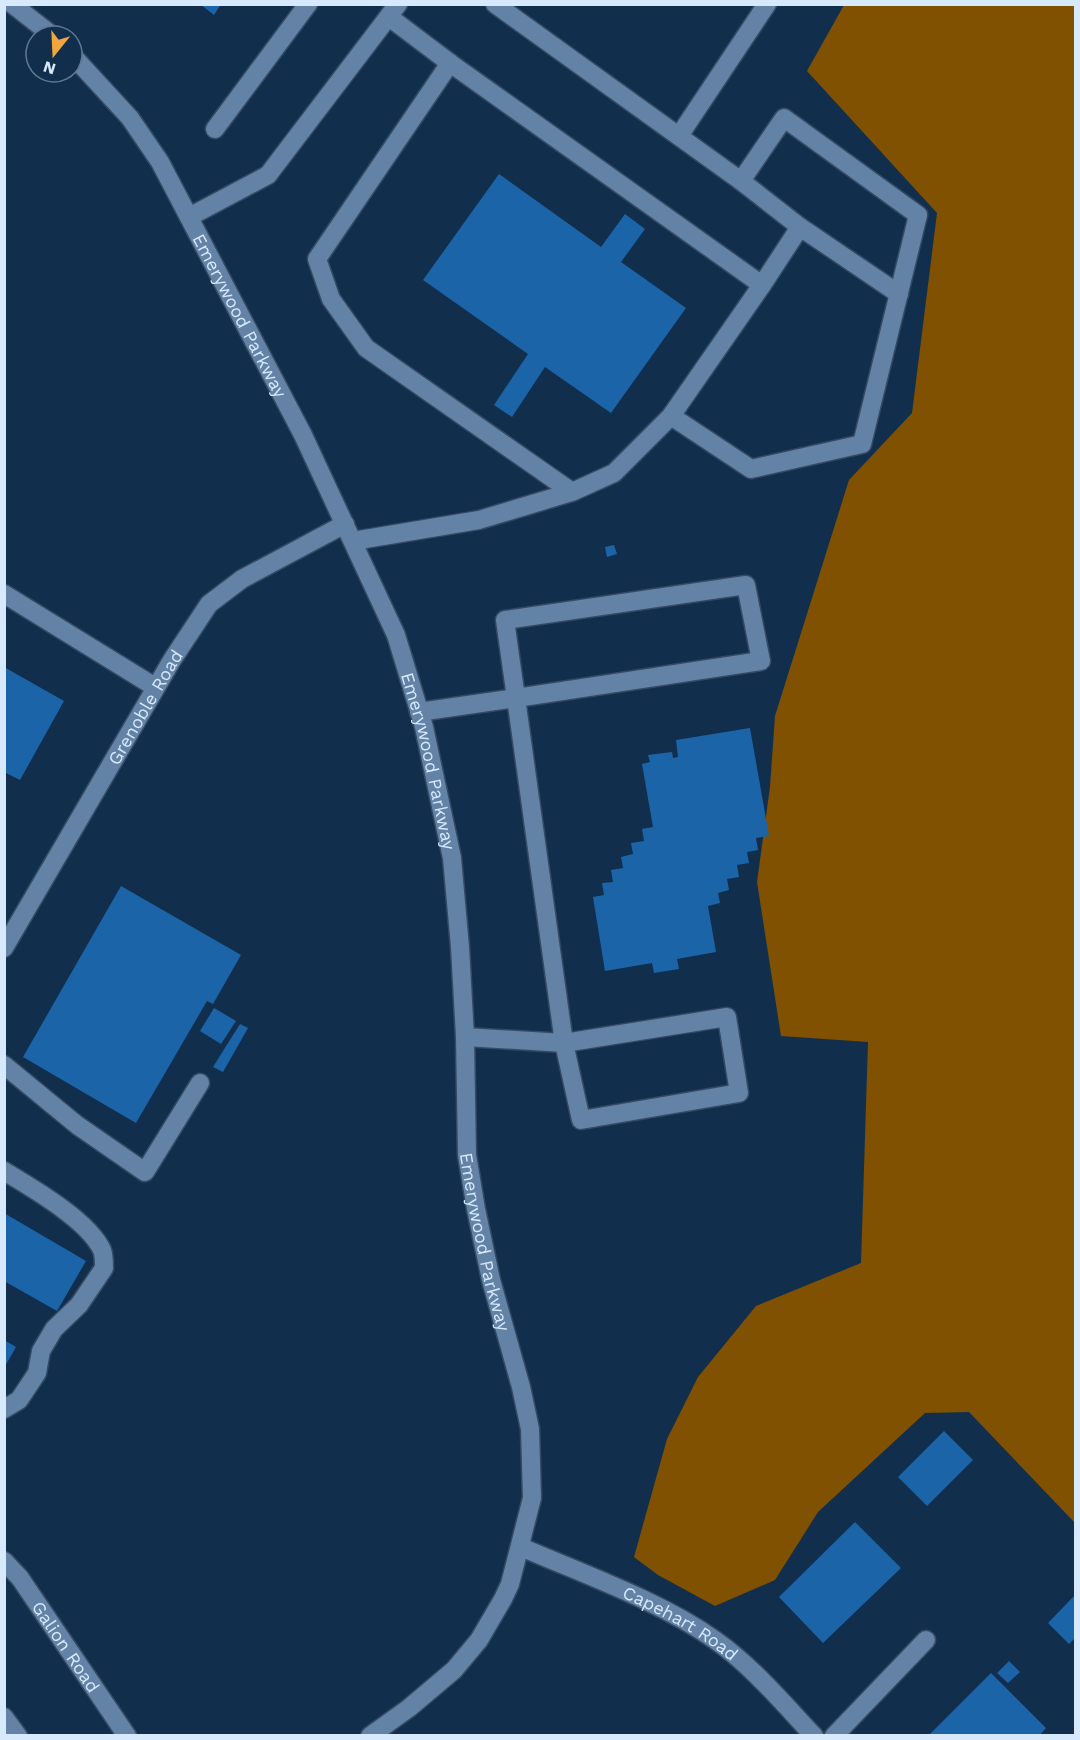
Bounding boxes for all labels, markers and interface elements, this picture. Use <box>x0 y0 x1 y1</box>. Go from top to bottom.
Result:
north arrow <box>24 24 84 84</box>
text: N <box>41 57 58 79</box>
street label: Emerywood Parkway <box>189 230 292 402</box>
street label: Grenoble Road <box>103 645 187 768</box>
street label: Emerywood Parkway <box>397 670 461 852</box>
street label: Emerywood Parkway <box>456 1151 515 1334</box>
street label: Capehart Road <box>620 1581 743 1664</box>
street label: Galion Road <box>28 1597 105 1696</box>

